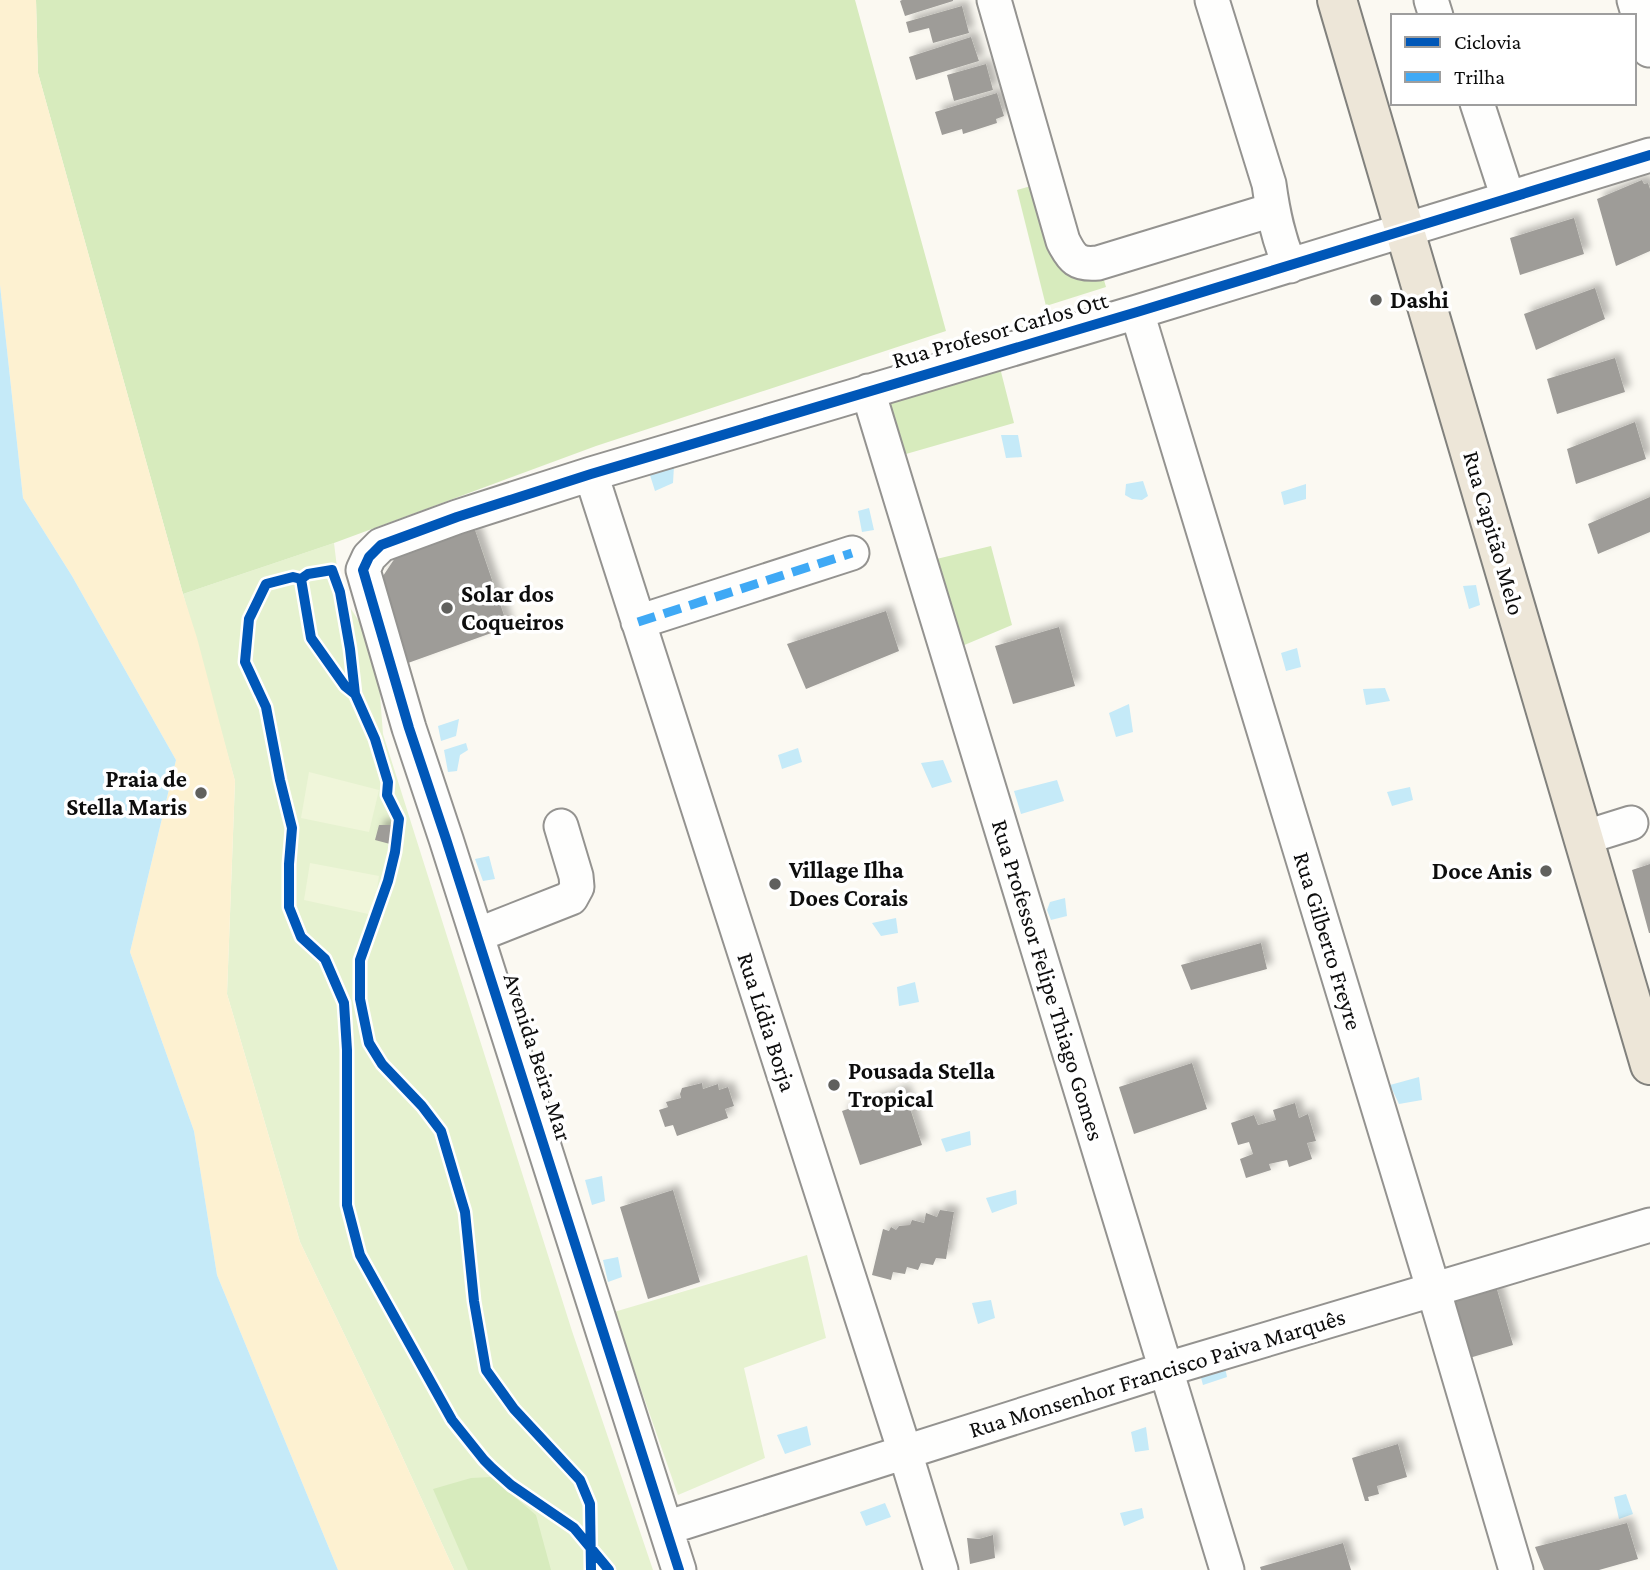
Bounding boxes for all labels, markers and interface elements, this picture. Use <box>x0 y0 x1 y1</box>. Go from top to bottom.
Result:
legend <box>1391 14 1636 105</box>
text: Ciclovia <box>1454 30 1522 54</box>
text: Trilha <box>1454 65 1505 89</box>
street label: Rua Profesor Carlos Ott <box>889 286 1112 373</box>
place label: Dashi <box>1390 286 1449 313</box>
marker: Dashi <box>1368 292 1384 308</box>
street label: Rua Capitão Melo <box>1458 448 1531 618</box>
place label: Solar dos Coqueiros <box>461 580 564 635</box>
marker: Solar dos Coqueiros <box>439 600 455 616</box>
place label: Praia de Stella Maris <box>66 765 187 820</box>
marker: Praia de Stella Maris <box>193 785 209 801</box>
street label: Rua Professor Felipe Thiago Gomes <box>987 816 1110 1144</box>
street label: Rua Gilberto Freyre <box>1289 849 1368 1033</box>
place label: Village Ilha Does Corais <box>788 856 908 911</box>
place label: Doce Anis <box>1432 857 1532 884</box>
marker: Doce Anis <box>1538 863 1554 879</box>
marker: Village Ilha Does Corais <box>767 876 783 892</box>
street label: Rua Lídia Borja <box>732 949 803 1095</box>
street label: Avenida Beira Mar <box>499 969 579 1145</box>
place label: Pousada Stella Tropical <box>848 1057 995 1112</box>
marker: Pousada Stella Tropical <box>826 1077 842 1093</box>
street label: Rua Monsenhor Francisco Paiva Marquês <box>965 1302 1348 1443</box>

